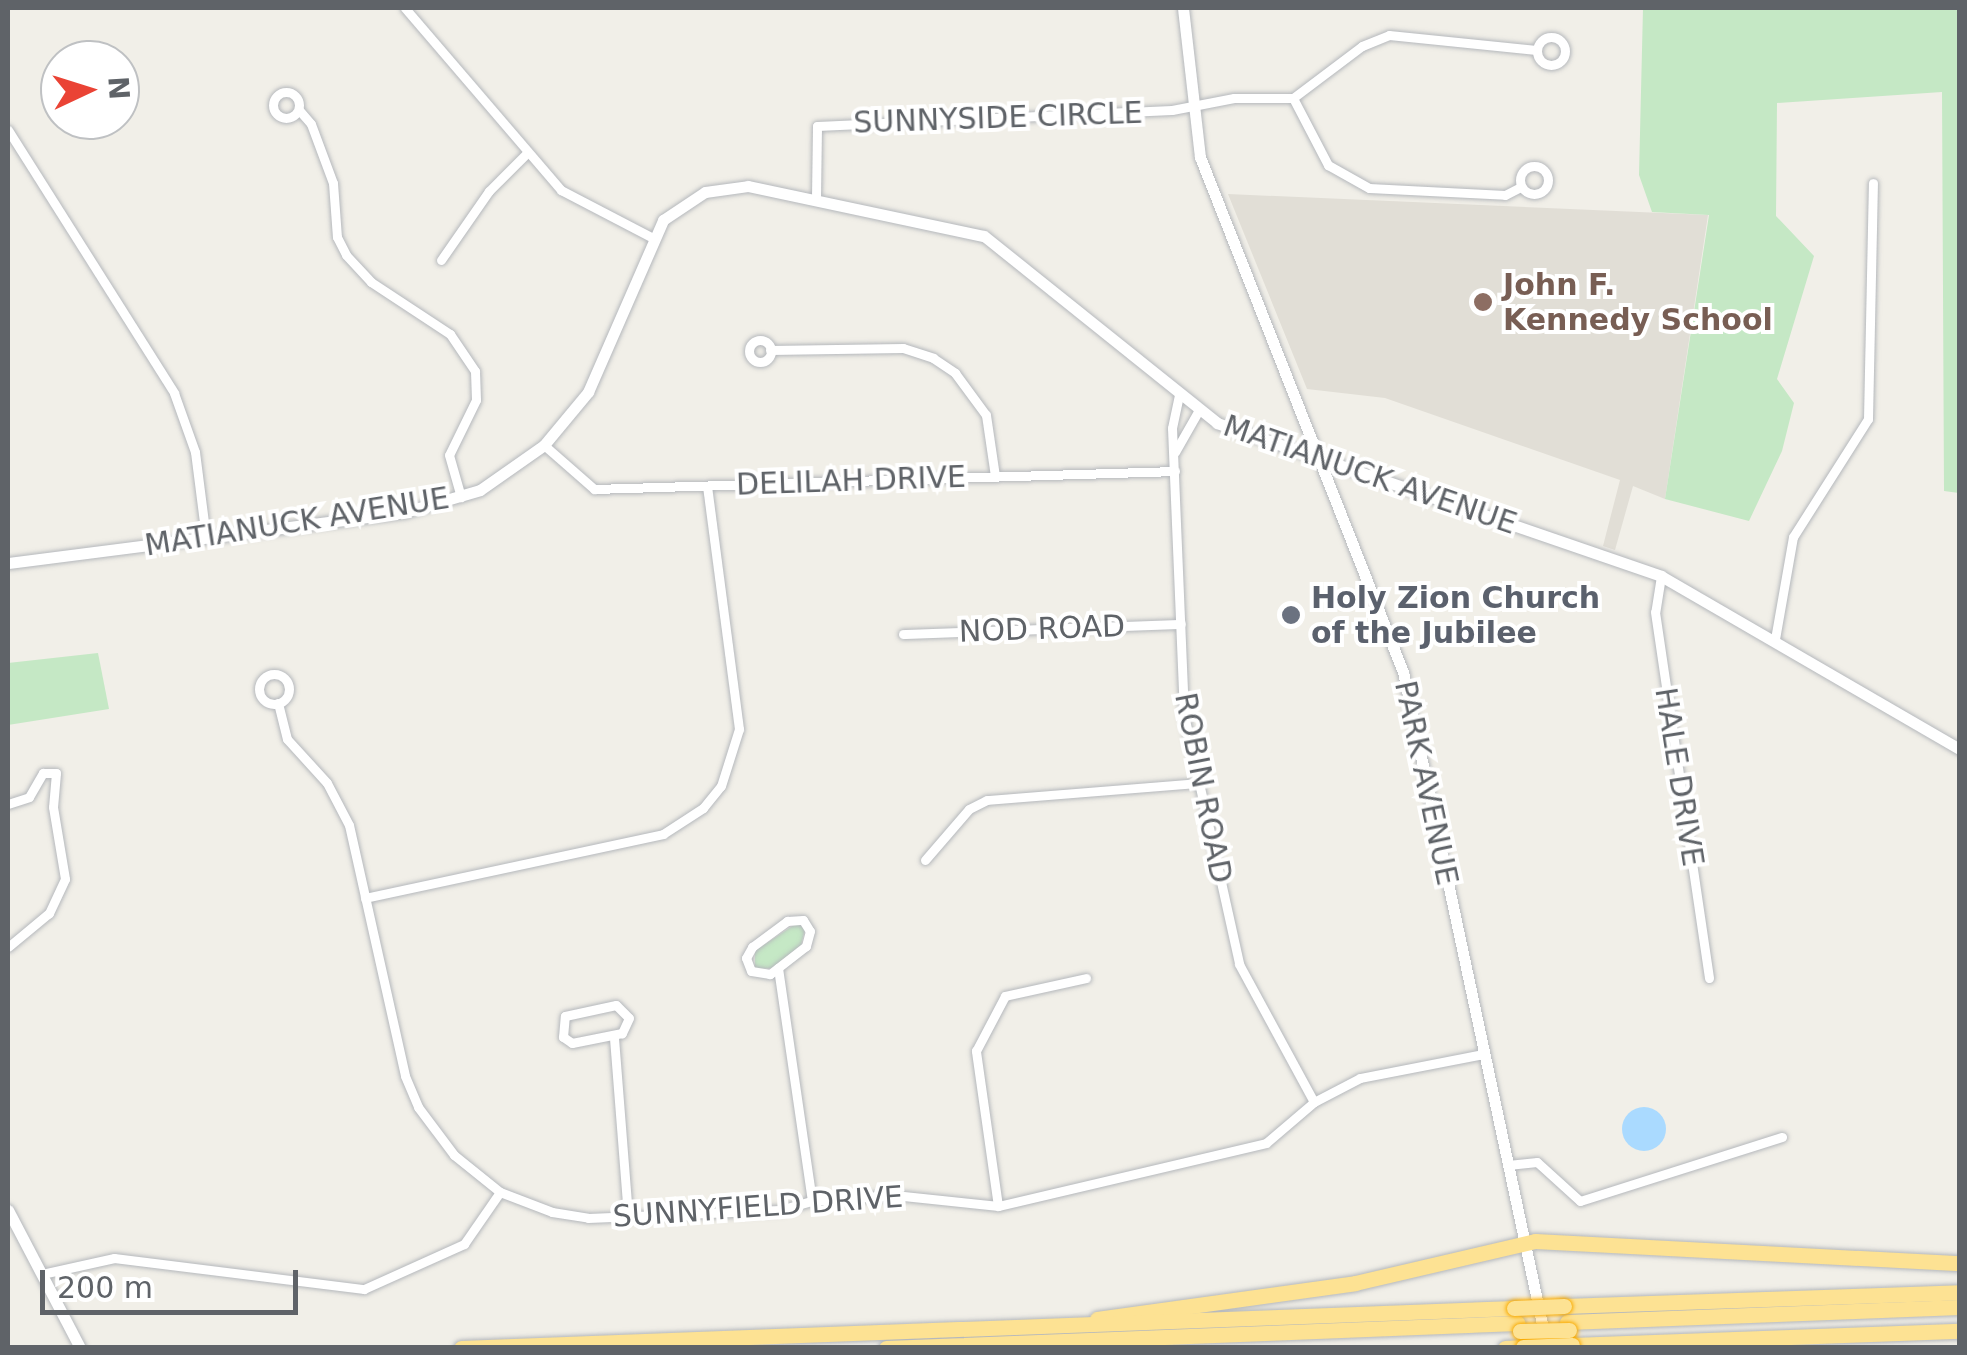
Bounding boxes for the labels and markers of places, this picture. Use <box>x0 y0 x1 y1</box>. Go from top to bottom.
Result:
place label: John F. Kennedy School <box>1503 267 1773 338</box>
marker: John F. Kennedy School <box>1472 291 1494 313</box>
place label: Holy Zion Church of the Jubilee <box>1311 580 1600 650</box>
marker: Holy Zion Church of the Jubilee <box>1280 604 1302 626</box>

